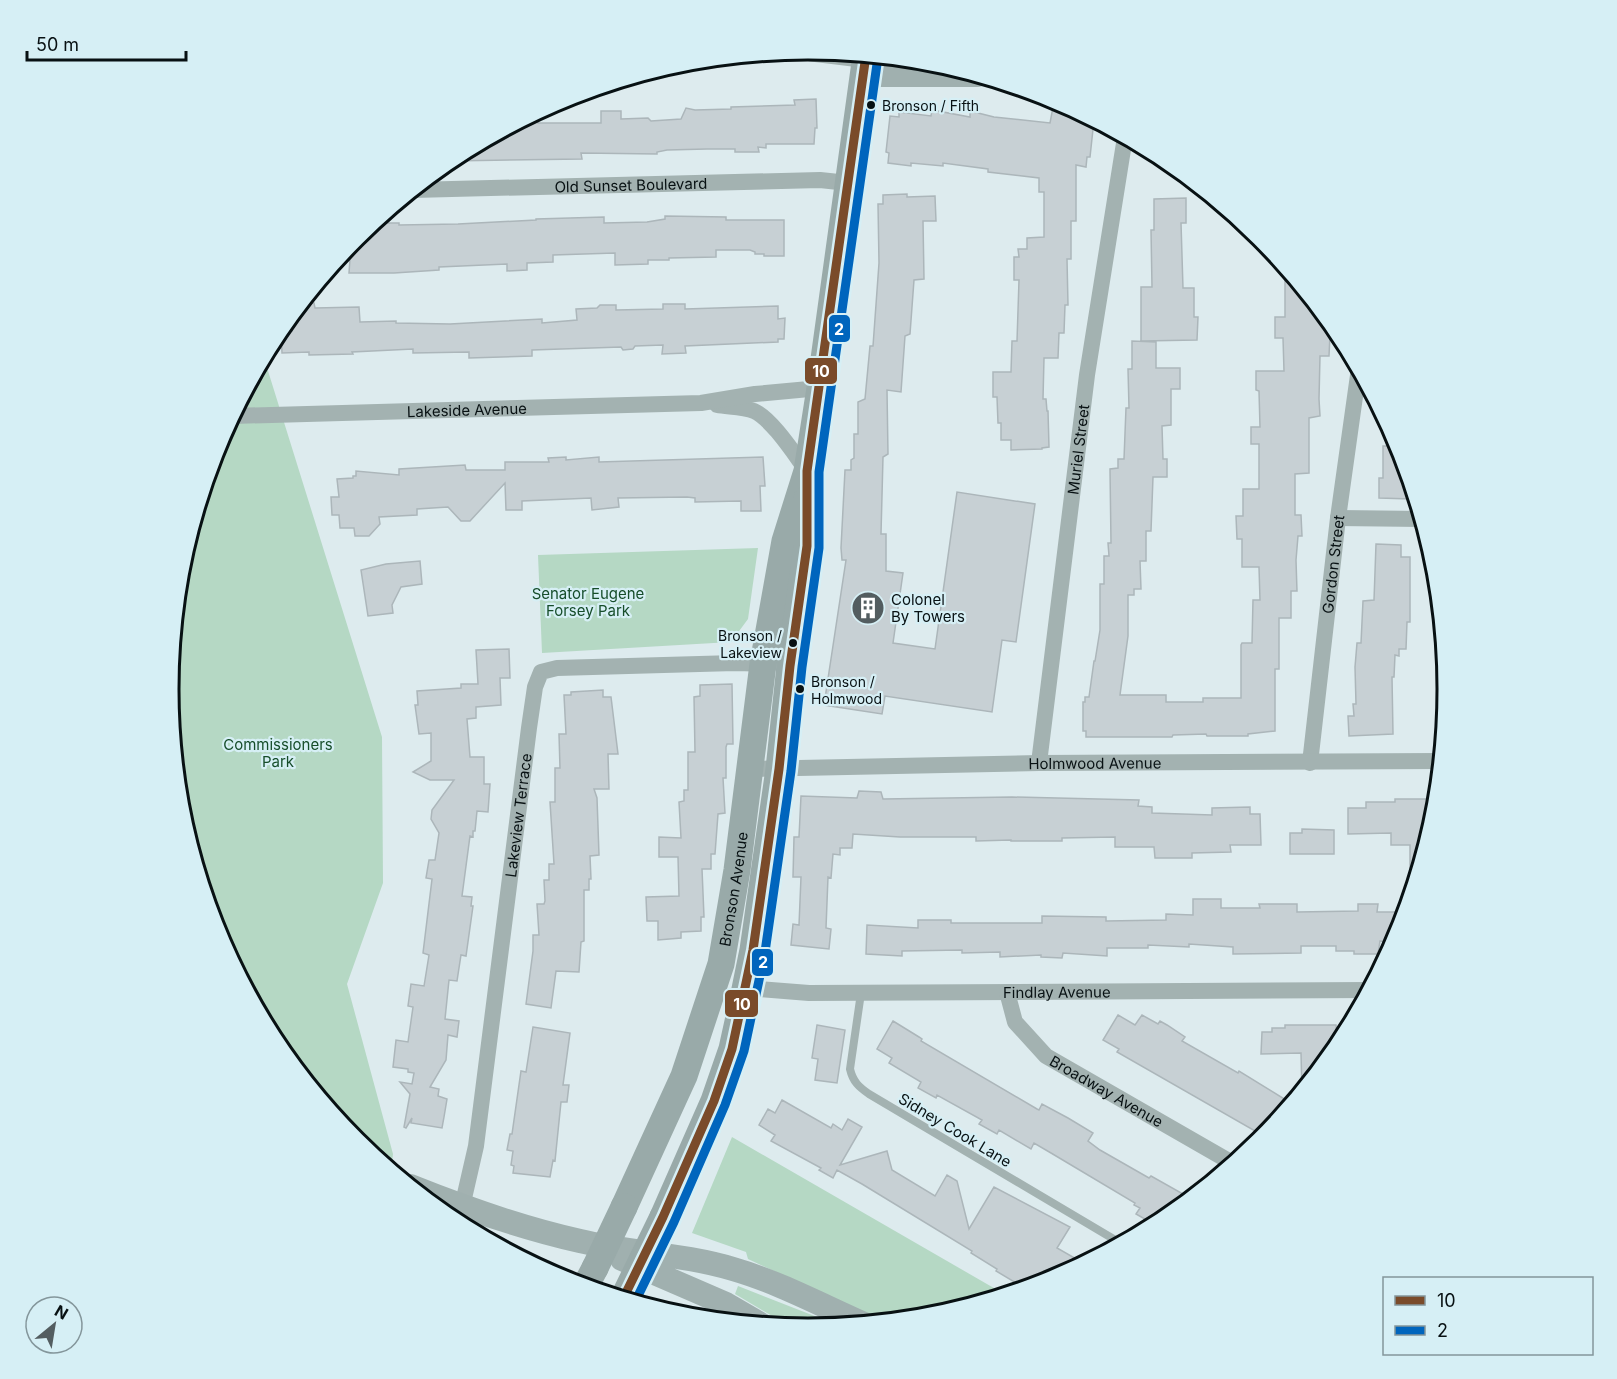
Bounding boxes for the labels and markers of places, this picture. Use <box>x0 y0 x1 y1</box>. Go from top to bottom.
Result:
place label: Bronson / Fifth <box>882 97 979 114</box>
marker: Bronson / Fifth <box>865 99 877 111</box>
building icon: Colonel By Towers <box>850 590 886 626</box>
place label: Colonel By Towers <box>891 590 965 626</box>
place label: Bronson / Lakeview <box>718 627 782 661</box>
marker: Bronson / Lakeview <box>787 637 799 649</box>
place label: Bronson / Holmwood <box>811 673 882 707</box>
marker: Bronson / Holmwood <box>794 683 806 695</box>

